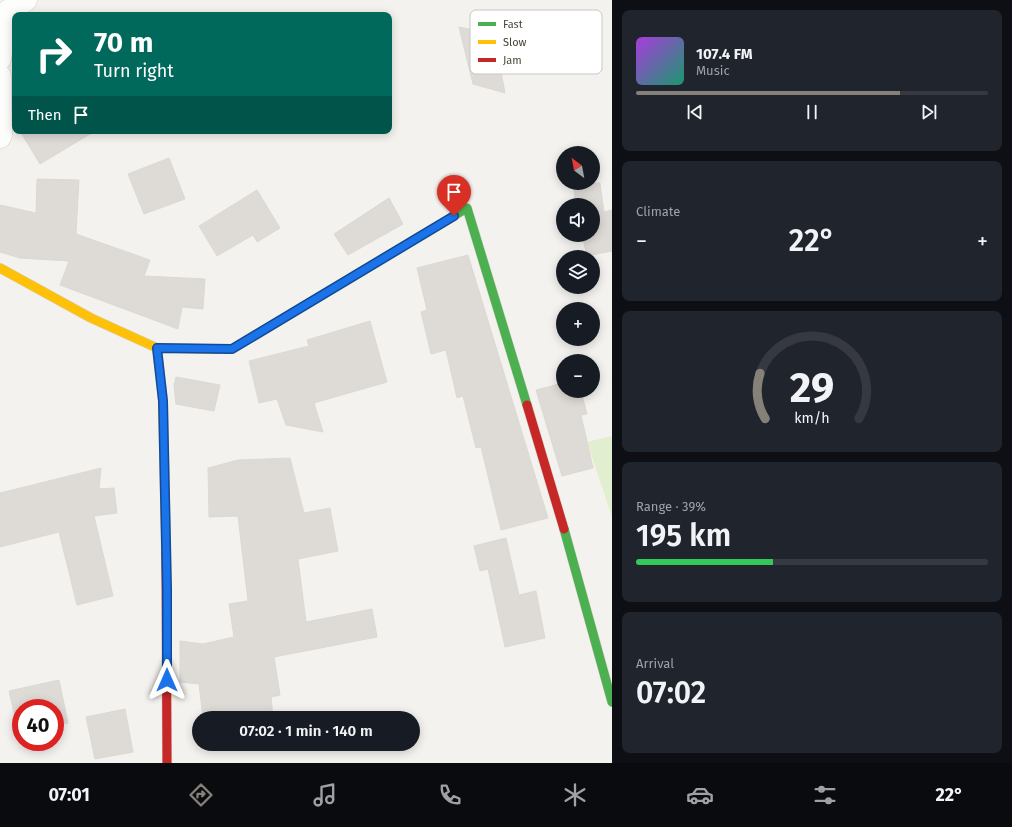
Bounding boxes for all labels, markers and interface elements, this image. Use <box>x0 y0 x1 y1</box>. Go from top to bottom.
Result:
legend <box>470 10 602 74</box>
text: Fast <box>503 18 523 31</box>
text: 70 m <box>94 26 153 59</box>
icon: right <box>28 28 80 80</box>
text: Slow <box>503 36 527 49</box>
text: 107.4 FM <box>696 45 752 63</box>
text: Jam <box>503 54 522 67</box>
text: Turn right <box>94 60 174 82</box>
text: Music <box>696 63 730 78</box>
icon: previous <box>684 101 706 123</box>
icon: pause <box>801 101 823 123</box>
icon: next <box>918 101 940 123</box>
icon: arrive <box>70 104 92 126</box>
text: Then <box>28 106 62 124</box>
north arrow <box>556 146 600 190</box>
map controls <box>556 146 600 398</box>
pin <box>437 175 471 216</box>
icon: arrive <box>443 181 465 203</box>
button: sound <box>556 198 600 242</box>
text: Climate <box>636 204 680 219</box>
text: 22° <box>789 223 835 259</box>
text: − <box>636 228 647 255</box>
text: + <box>977 228 988 255</box>
button: layers <box>556 250 600 294</box>
button: + <box>556 302 600 346</box>
button: − <box>556 354 600 398</box>
text: 29 <box>790 363 834 413</box>
text: km/h <box>794 410 830 427</box>
text: Range · 39% <box>636 499 706 514</box>
text: 195 km <box>636 518 731 554</box>
text: Arrival <box>636 656 674 671</box>
position arrow <box>146 659 188 701</box>
text: 07:02 <box>636 675 706 711</box>
speed limit sign: 40 <box>12 699 64 751</box>
text: 07:02 · 1 min · 140 m <box>239 722 373 740</box>
icon: directions <box>187 781 215 809</box>
icon: music <box>311 781 339 809</box>
icon: phone <box>436 781 464 809</box>
icon: climate <box>561 781 589 809</box>
icon: car <box>686 781 714 809</box>
icon: filters <box>811 781 839 809</box>
text: 07:01 <box>48 784 90 806</box>
text: 22° <box>936 784 964 806</box>

